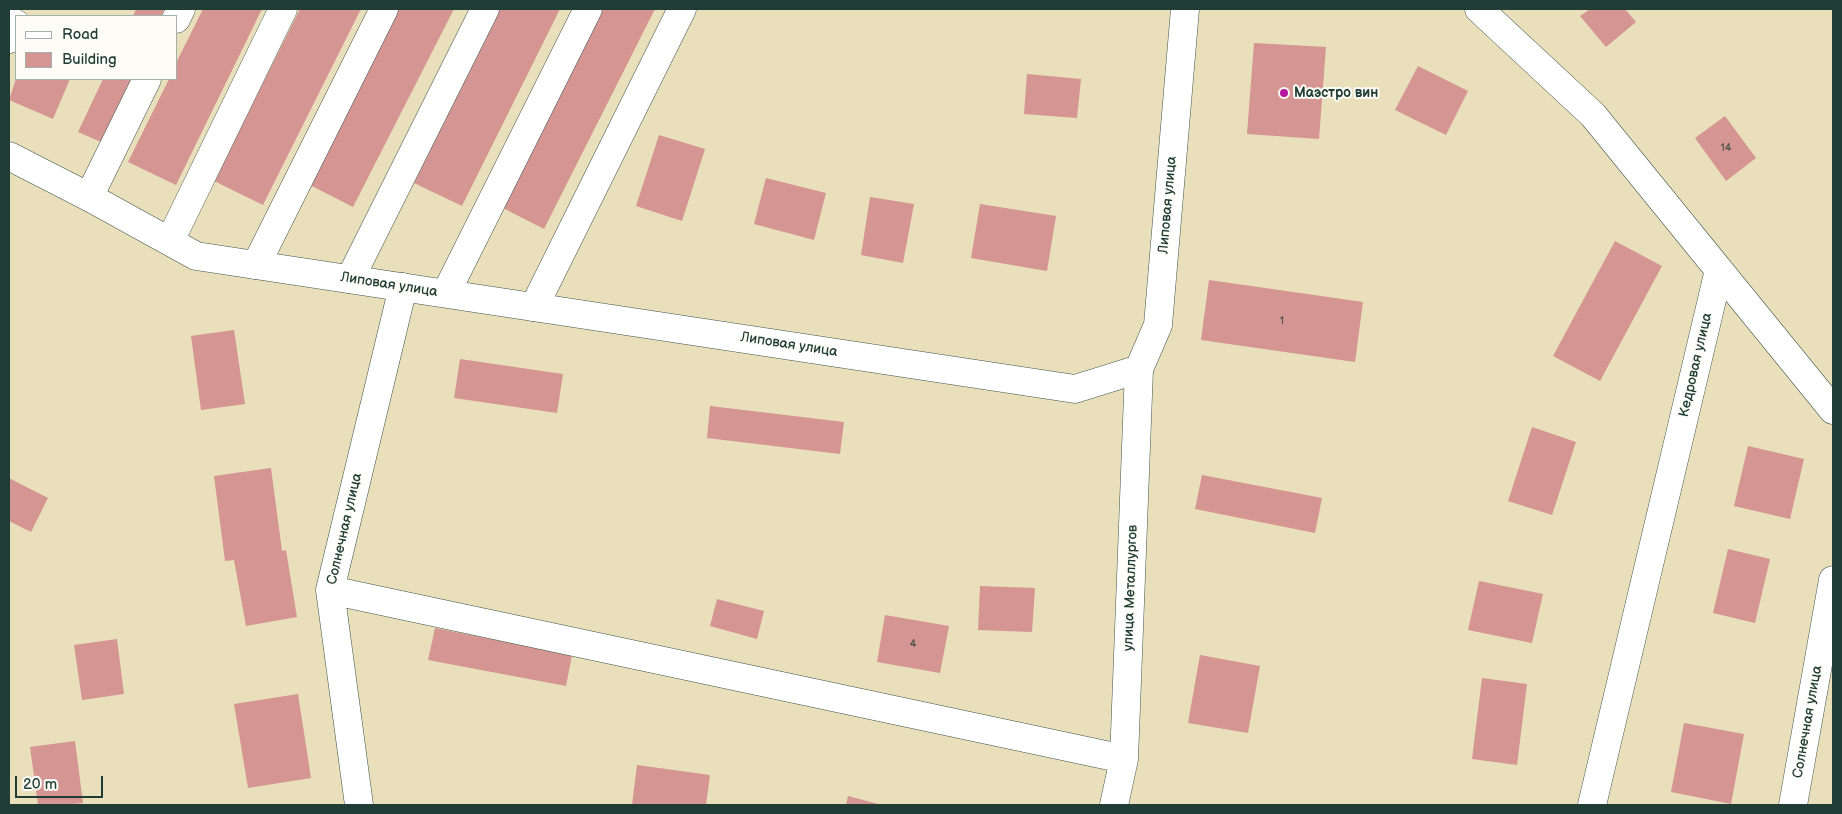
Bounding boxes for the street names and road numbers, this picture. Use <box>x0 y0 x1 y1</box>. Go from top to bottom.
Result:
street label: Липовая улица <box>1155 155 1181 255</box>
street label: Липовая улица <box>339 269 439 301</box>
street label: Кедровая улица <box>1676 311 1716 419</box>
street label: Липовая улица <box>739 329 839 361</box>
street label: Солнечная улица <box>324 472 366 586</box>
street label: улица Металлургов <box>1120 524 1142 652</box>
street label: Солнечная улица <box>1790 664 1826 780</box>

